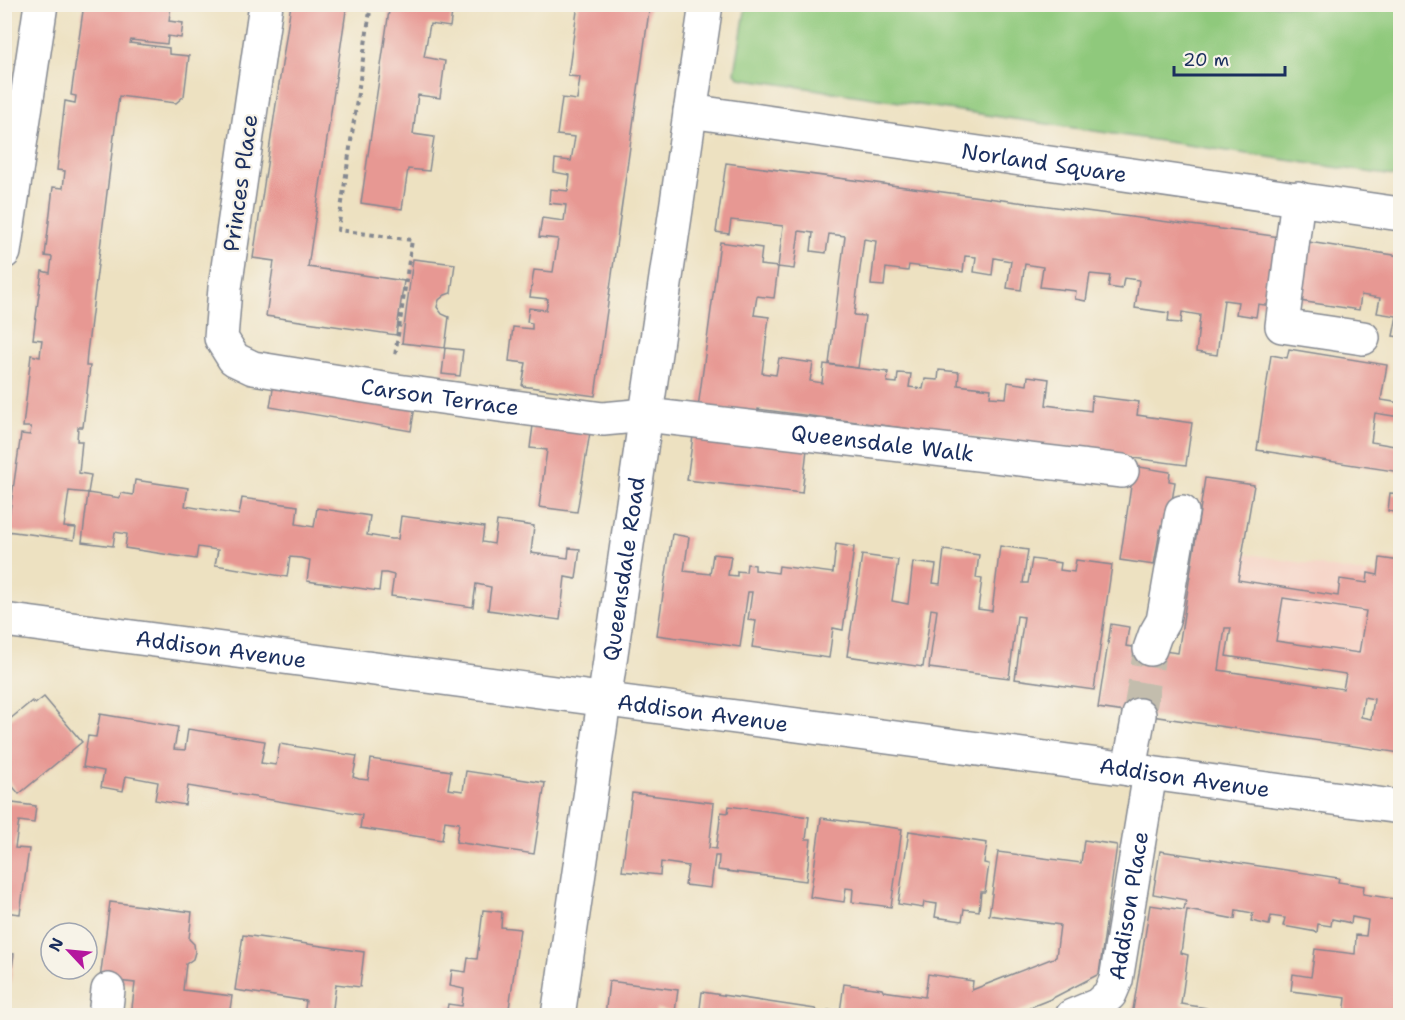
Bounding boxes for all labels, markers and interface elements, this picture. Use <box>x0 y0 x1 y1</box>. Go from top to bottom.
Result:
scale bar <box>1174 39 1285 77</box>
text: 20 m <box>1183 48 1229 72</box>
street label: Princes Place <box>216 112 265 254</box>
street label: Norland Square <box>960 137 1129 189</box>
street label: Carson Terrace <box>359 372 521 422</box>
street label: Queensdale Walk <box>789 418 976 468</box>
street label: Queensdale Road <box>596 475 652 663</box>
street label: Addison Avenue <box>134 624 308 675</box>
street label: Addison Avenue <box>616 687 790 739</box>
street label: Addison Avenue <box>1098 751 1272 804</box>
street label: Addison Place <box>1102 829 1155 982</box>
north arrow <box>39 921 99 981</box>
text: N <box>44 934 68 955</box>

